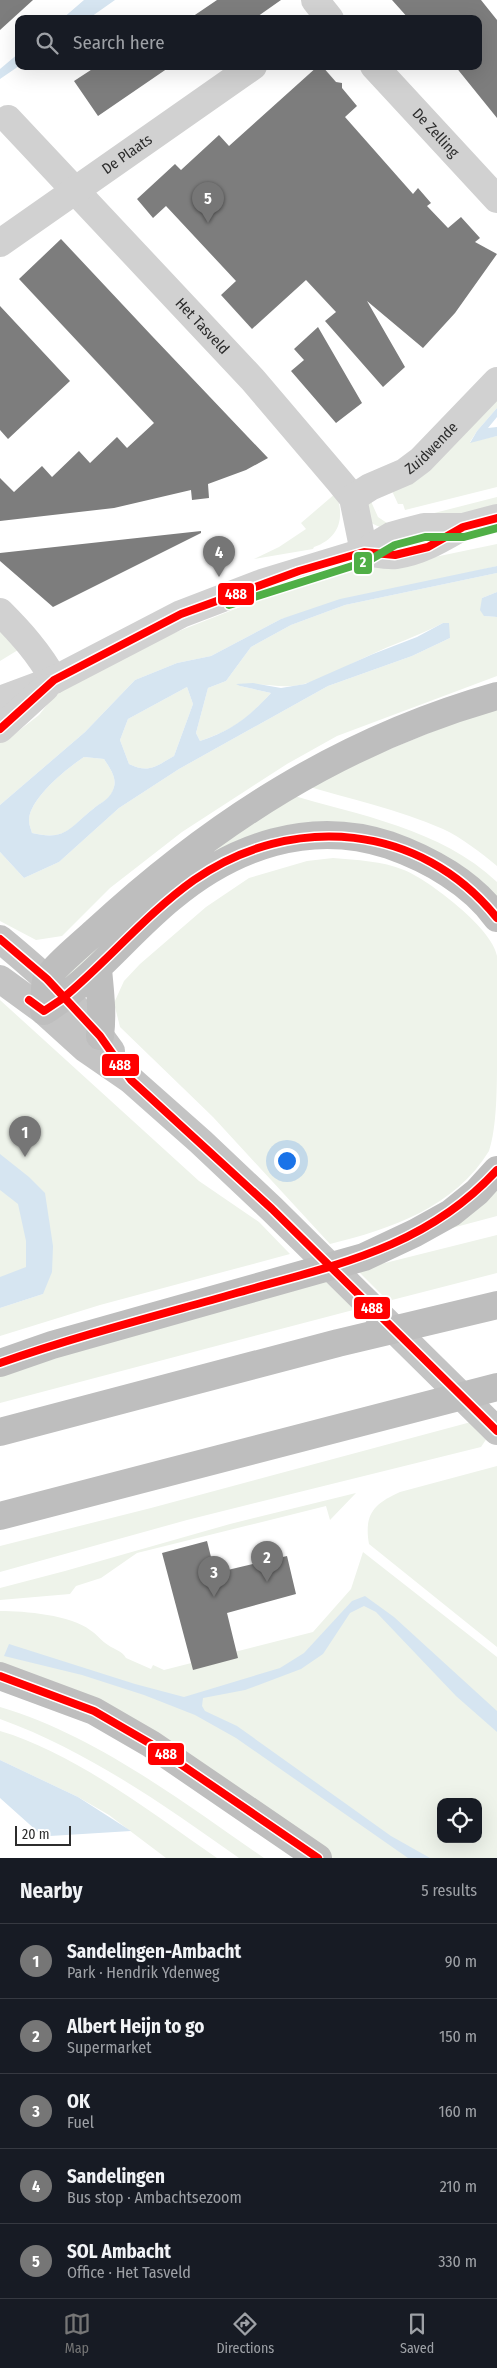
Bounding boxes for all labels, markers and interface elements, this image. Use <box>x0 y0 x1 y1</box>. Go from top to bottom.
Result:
search box <box>15 15 482 70</box>
icon: search <box>33 29 61 57</box>
text: Search here <box>73 31 165 54</box>
street label: De Zelling <box>409 104 463 161</box>
street label: De Plaats <box>98 130 156 178</box>
pin: 5 <box>192 182 224 223</box>
street label: Het Tasveld <box>172 294 233 358</box>
street label: Zuidwende <box>401 418 462 478</box>
pin: 4 <box>203 536 235 577</box>
line badge: 2 <box>353 551 373 575</box>
text: 2 <box>359 554 367 571</box>
line badge: 488 <box>217 582 255 606</box>
text: 488 <box>225 586 248 603</box>
line badge: 488 <box>101 1053 140 1077</box>
text: 488 <box>109 1057 132 1074</box>
pin: 1 <box>9 1116 41 1157</box>
your location <box>274 1148 300 1174</box>
line badge: 488 <box>353 1296 391 1320</box>
text: 488 <box>361 1300 384 1317</box>
pin: 2 <box>251 1541 283 1582</box>
pin: 3 <box>198 1556 230 1597</box>
line badge: 488 <box>147 1742 185 1766</box>
text: 488 <box>155 1746 178 1763</box>
map controls <box>437 1798 482 1843</box>
button: locate <box>437 1798 482 1843</box>
scale bar <box>15 1823 71 1846</box>
text: 20 m <box>22 1826 50 1843</box>
text: Nearby <box>20 1878 82 1904</box>
text: 5 results <box>421 1881 477 1900</box>
text: Sandelingen-Ambacht <box>67 1940 241 1963</box>
text: 1 <box>33 1952 39 1971</box>
text: 90 m <box>445 1952 477 1971</box>
text: Park · Hendrik Ydenweg <box>67 1963 220 1982</box>
text: Albert Heijn to go <box>67 2015 205 2038</box>
text: 2 <box>32 2027 40 2046</box>
text: 150 m <box>439 2027 477 2046</box>
text: Supermarket <box>67 2038 151 2057</box>
text: OK <box>67 2090 90 2113</box>
text: 3 <box>32 2102 40 2121</box>
text: 160 m <box>438 2102 477 2121</box>
text: Fuel <box>67 2113 94 2132</box>
text: Sandelingen <box>67 2165 165 2188</box>
text: 4 <box>32 2177 40 2196</box>
text: 210 m <box>440 2177 477 2196</box>
text: Bus stop · Ambachtsezoom <box>67 2188 242 2207</box>
text: SOL Ambacht <box>67 2240 171 2263</box>
text: 5 <box>32 2252 40 2271</box>
text: 330 m <box>438 2252 477 2271</box>
text: Office · Het Tasveld <box>67 2263 191 2282</box>
tab: Map <box>63 2310 91 2357</box>
tab: Directions <box>216 2310 274 2357</box>
tab: Saved <box>400 2310 434 2357</box>

